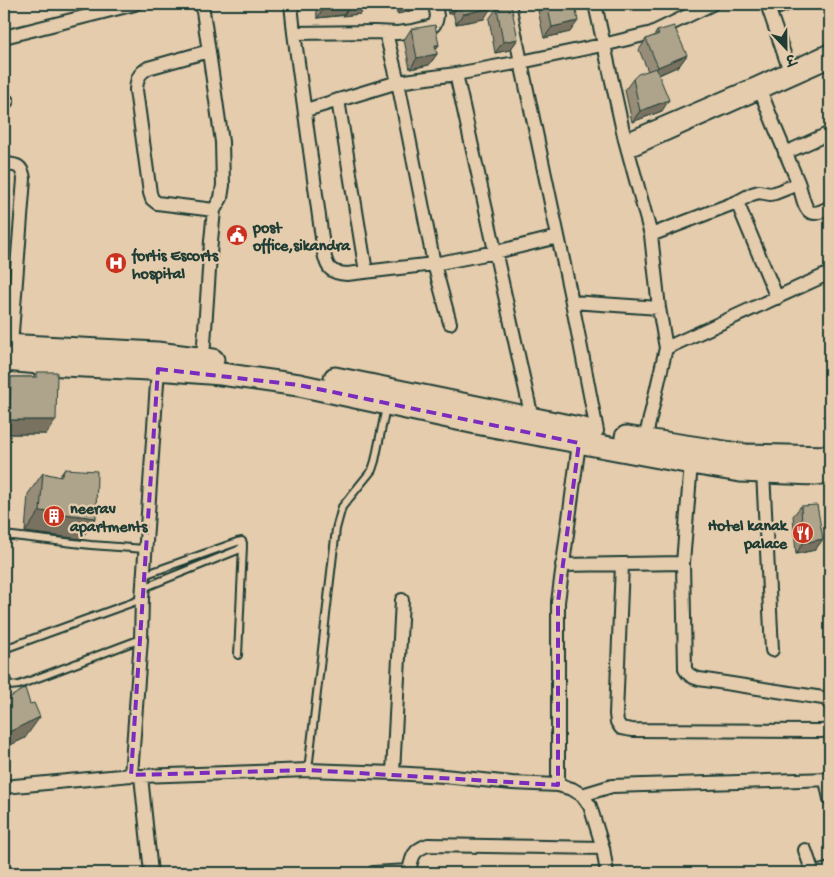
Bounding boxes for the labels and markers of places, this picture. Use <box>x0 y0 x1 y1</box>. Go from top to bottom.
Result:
place label: post office,sikandra <box>252 220 351 257</box>
public building icon: post office,sikandra <box>225 223 249 247</box>
place label: fortis Escorts hospital <box>131 247 219 285</box>
hospital icon: fortis Escorts hospital <box>104 251 128 275</box>
place label: neerav apartments <box>69 501 149 538</box>
building icon: neerav apartments <box>42 504 66 528</box>
place label: Hotel kanak palace <box>708 518 789 555</box>
restaurant icon: Hotel kanak palace <box>791 521 815 545</box>

